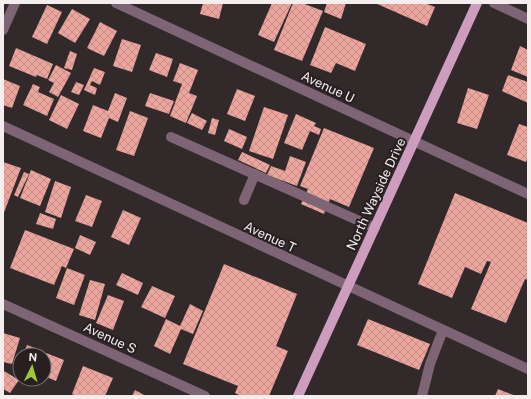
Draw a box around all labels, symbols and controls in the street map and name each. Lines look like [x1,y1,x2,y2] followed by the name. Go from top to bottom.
[299,68,357,106] street label: Avenue U
[343,136,409,252] street label: North Wayside Drive
[242,218,299,256] street label: Avenue T
[81,319,139,357] street label: Avenue S
[12,347,52,387] north arrow
[28,351,38,363] text: N

